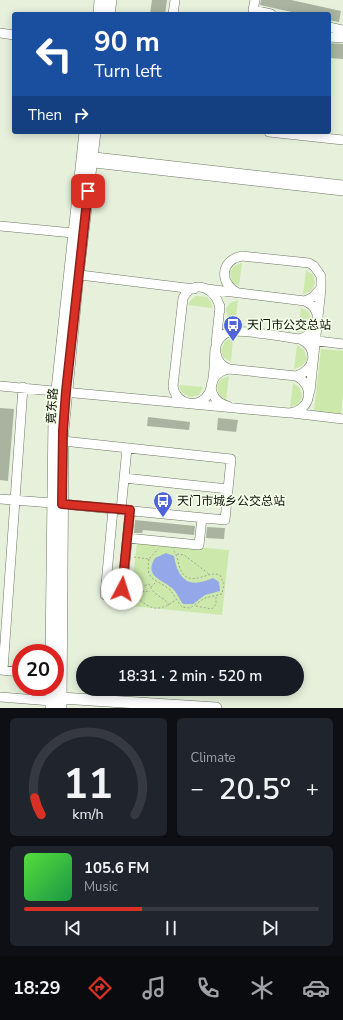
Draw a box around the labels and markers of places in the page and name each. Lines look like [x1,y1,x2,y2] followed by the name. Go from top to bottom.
[71,174,105,208] pin
[222,314,244,342] bus stop icon: 天门市公交总站
[247,317,331,333] place label: 天门市公交总站
[152,490,174,518] bus stop icon: 天门市城乡公交总站
[177,493,285,509] place label: 天门市城乡公交总站

